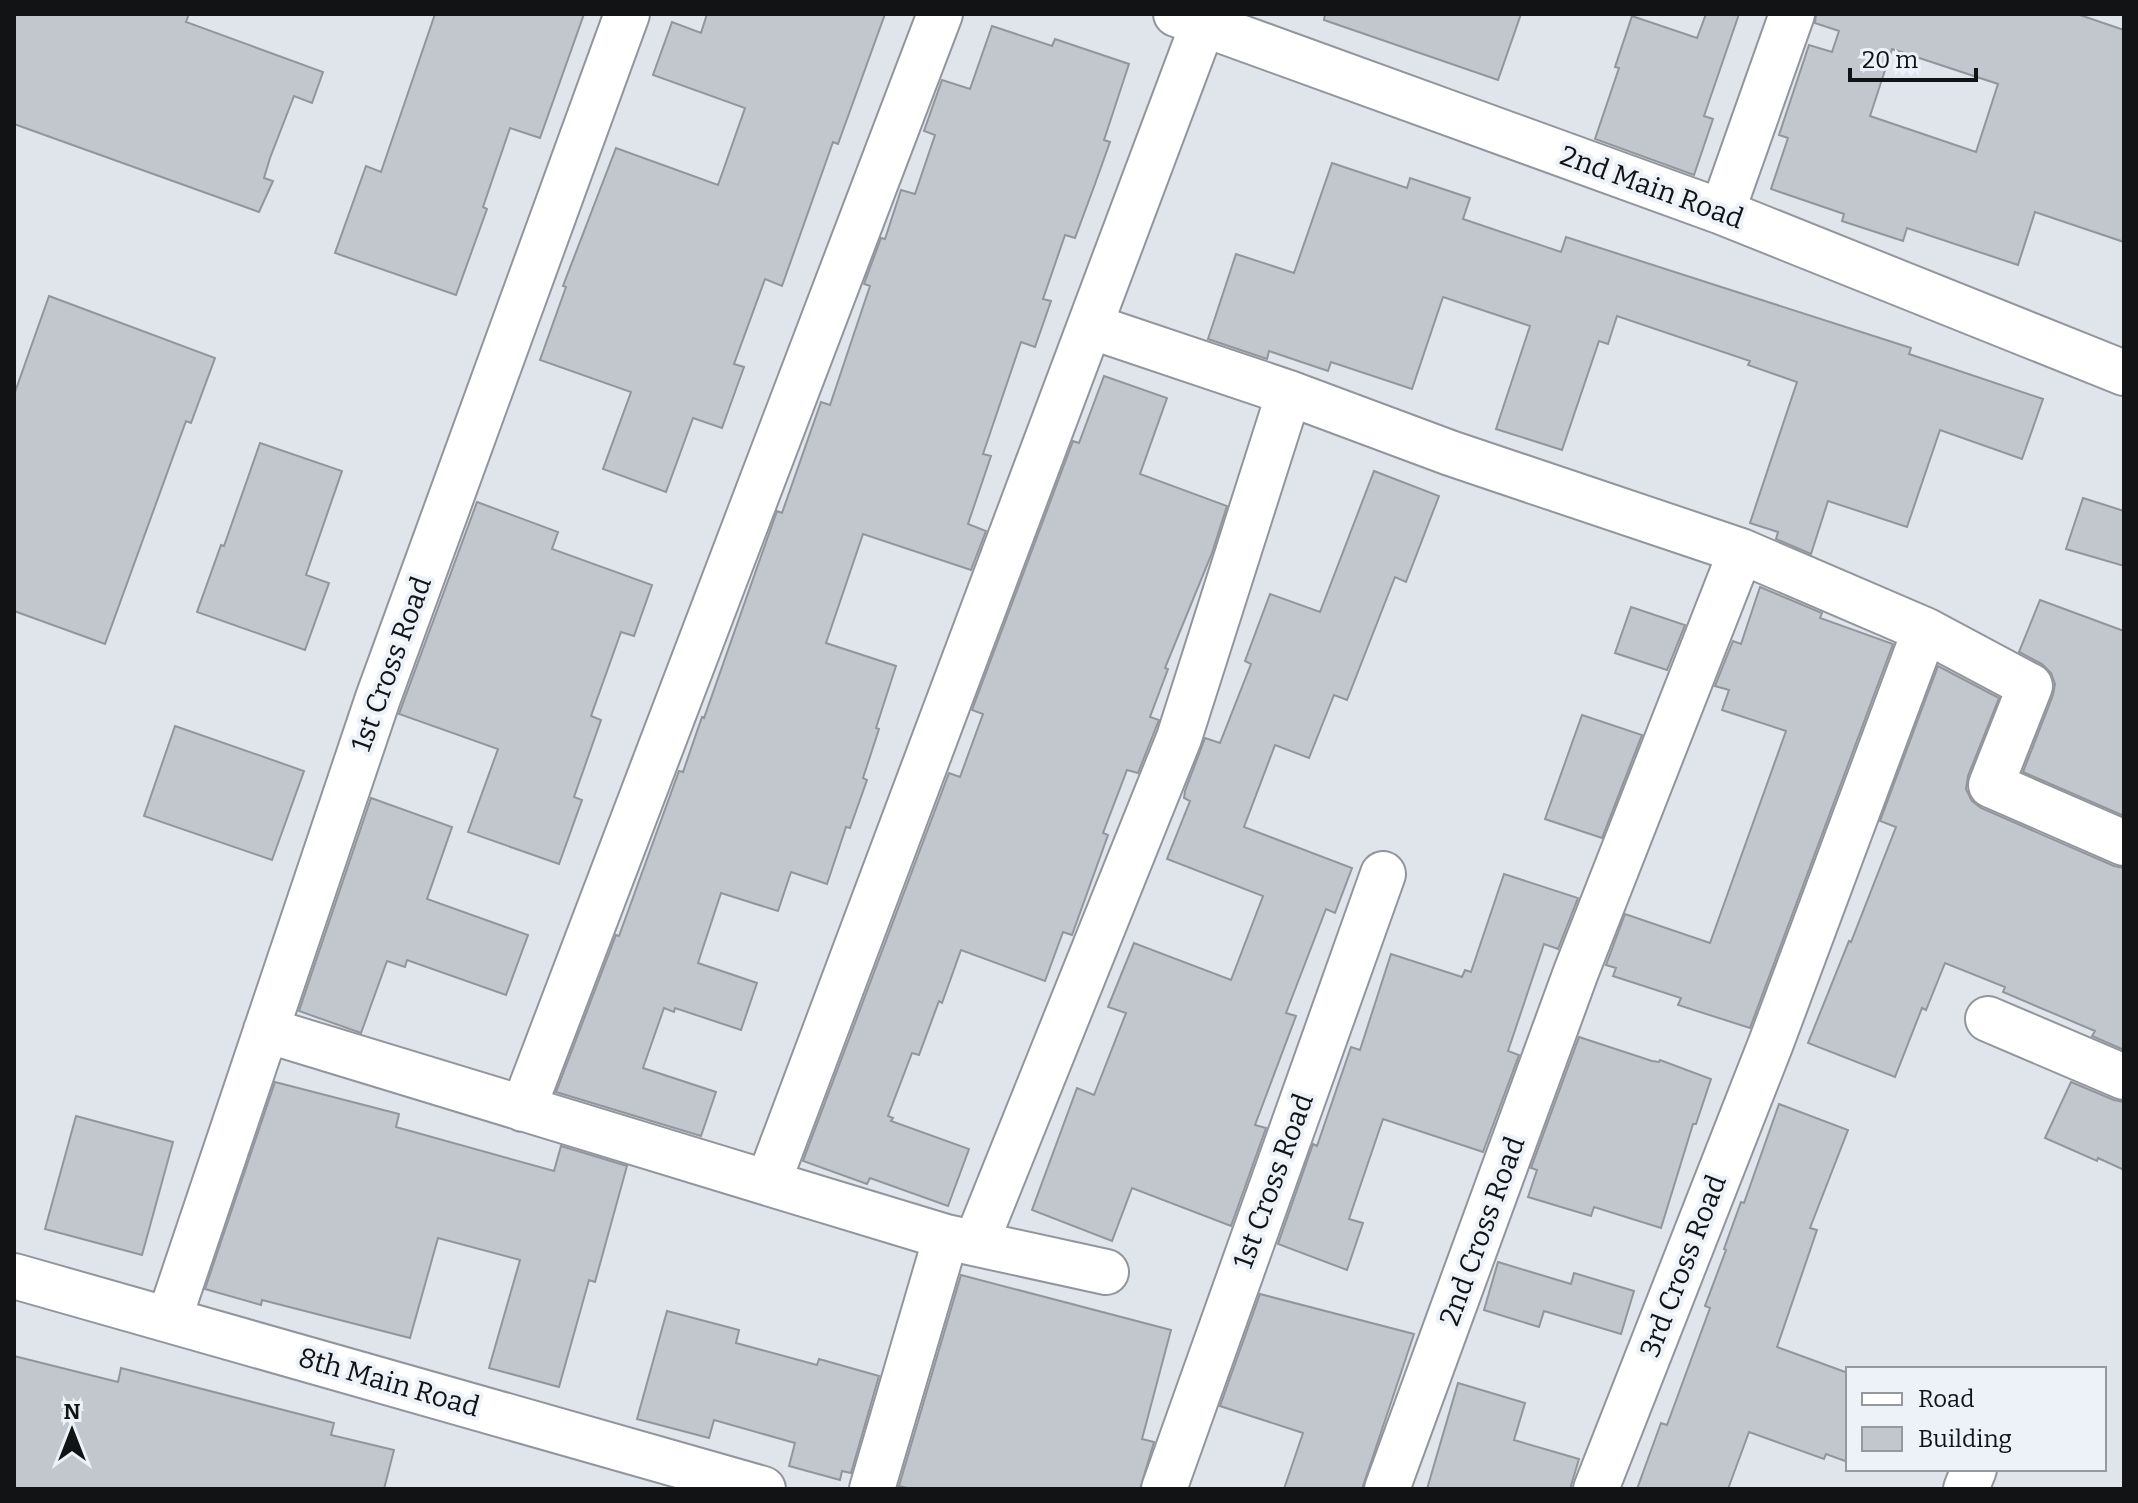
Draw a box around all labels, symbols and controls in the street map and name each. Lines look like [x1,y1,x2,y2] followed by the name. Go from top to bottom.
[1850,32,1976,82] scale bar
[1862,46,1918,74] text: 20 m
[1556,139,1748,235] street label: 2nd Main Road
[344,572,438,756] street label: 1st Cross Road
[1226,1089,1320,1273] street label: 1st Cross Road
[1433,1132,1531,1330] street label: 2nd Cross Road
[1633,1170,1733,1362] street label: 3rd Cross Road
[295,1340,483,1424] street label: 8th Main Road
[1846,1367,2106,1471] legend
[1918,1385,1974,1413] text: Road
[32,1391,112,1471] north arrow
[64,1398,81,1425] text: N
[1918,1425,2012,1453] text: Building

